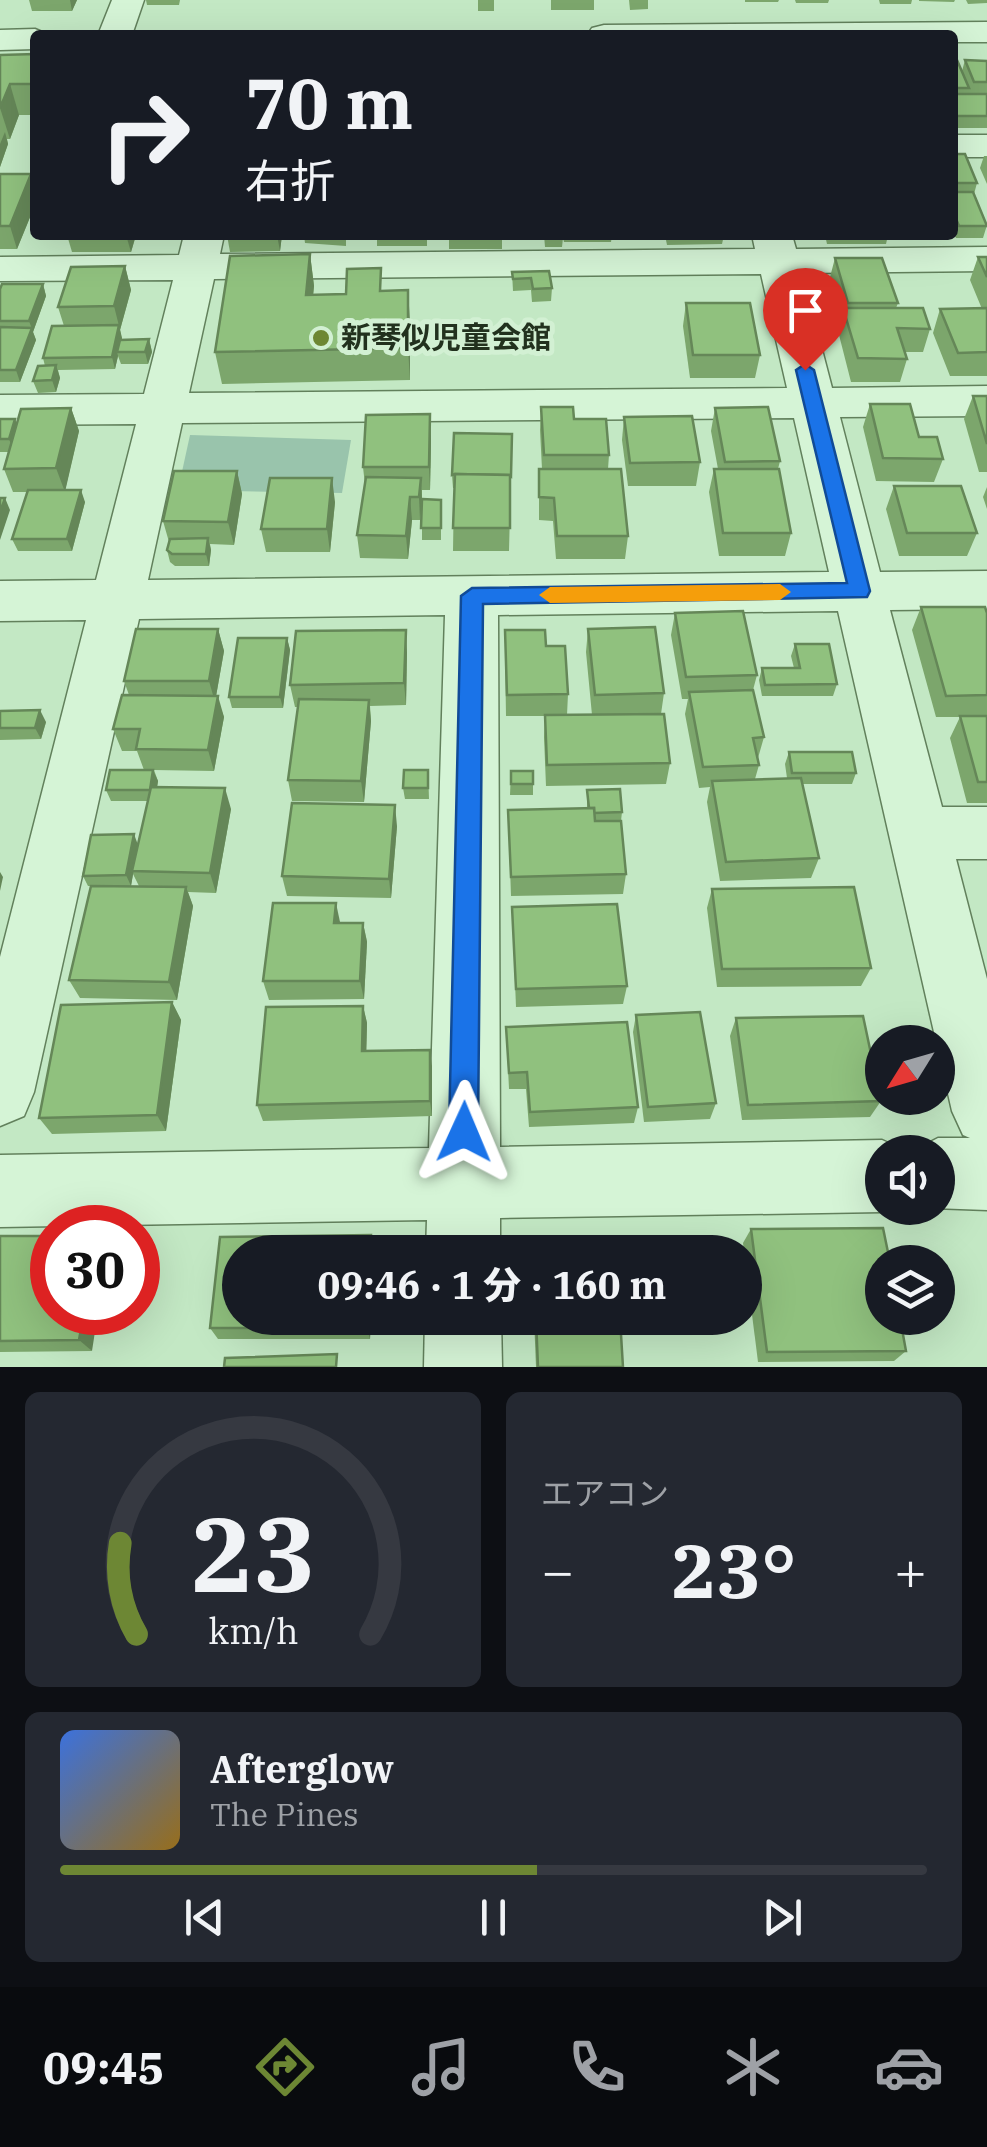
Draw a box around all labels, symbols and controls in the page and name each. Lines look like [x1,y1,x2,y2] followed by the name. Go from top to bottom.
[245,57,413,148] text: 70 m
[80,70,210,200] icon: right
[245,151,335,209] text: 右折
[763,268,848,371] pin
[778,283,833,338] icon: arrive
[341,317,551,356] place label: 新琴似児童会館
[310,327,332,349] marker: 新琴似児童会館
[865,1025,955,1115] north arrow
[865,1025,955,1335] map controls
[412,1080,516,1184] position arrow
[865,1135,955,1225] button: sound
[30,1205,160,1335] speed limit sign: 30
[865,1245,955,1335] button: layers
[318,1260,666,1309] text: 09:46 · 1 分 · 160 m
[541,1472,669,1514] text: エアコン
[191,1485,315,1621] text: 23
[671,1521,797,1619] text: 23°
[541,1535,574,1606] text: −
[894,1535,927,1606] text: +
[208,1607,298,1654] text: km/h
[210,1744,394,1793] text: Afterglow
[210,1793,359,1835] text: The Pines
[177,1890,232,1945] icon: previous
[466,1890,521,1945] icon: pause
[755,1890,810,1945] icon: next
[250,2032,320,2102] icon: directions
[406,2032,476,2102] icon: music
[562,2032,632,2102] icon: phone
[718,2032,788,2102] icon: climate
[874,2032,944,2102] icon: car
[43,2038,165,2096] text: 09:45

